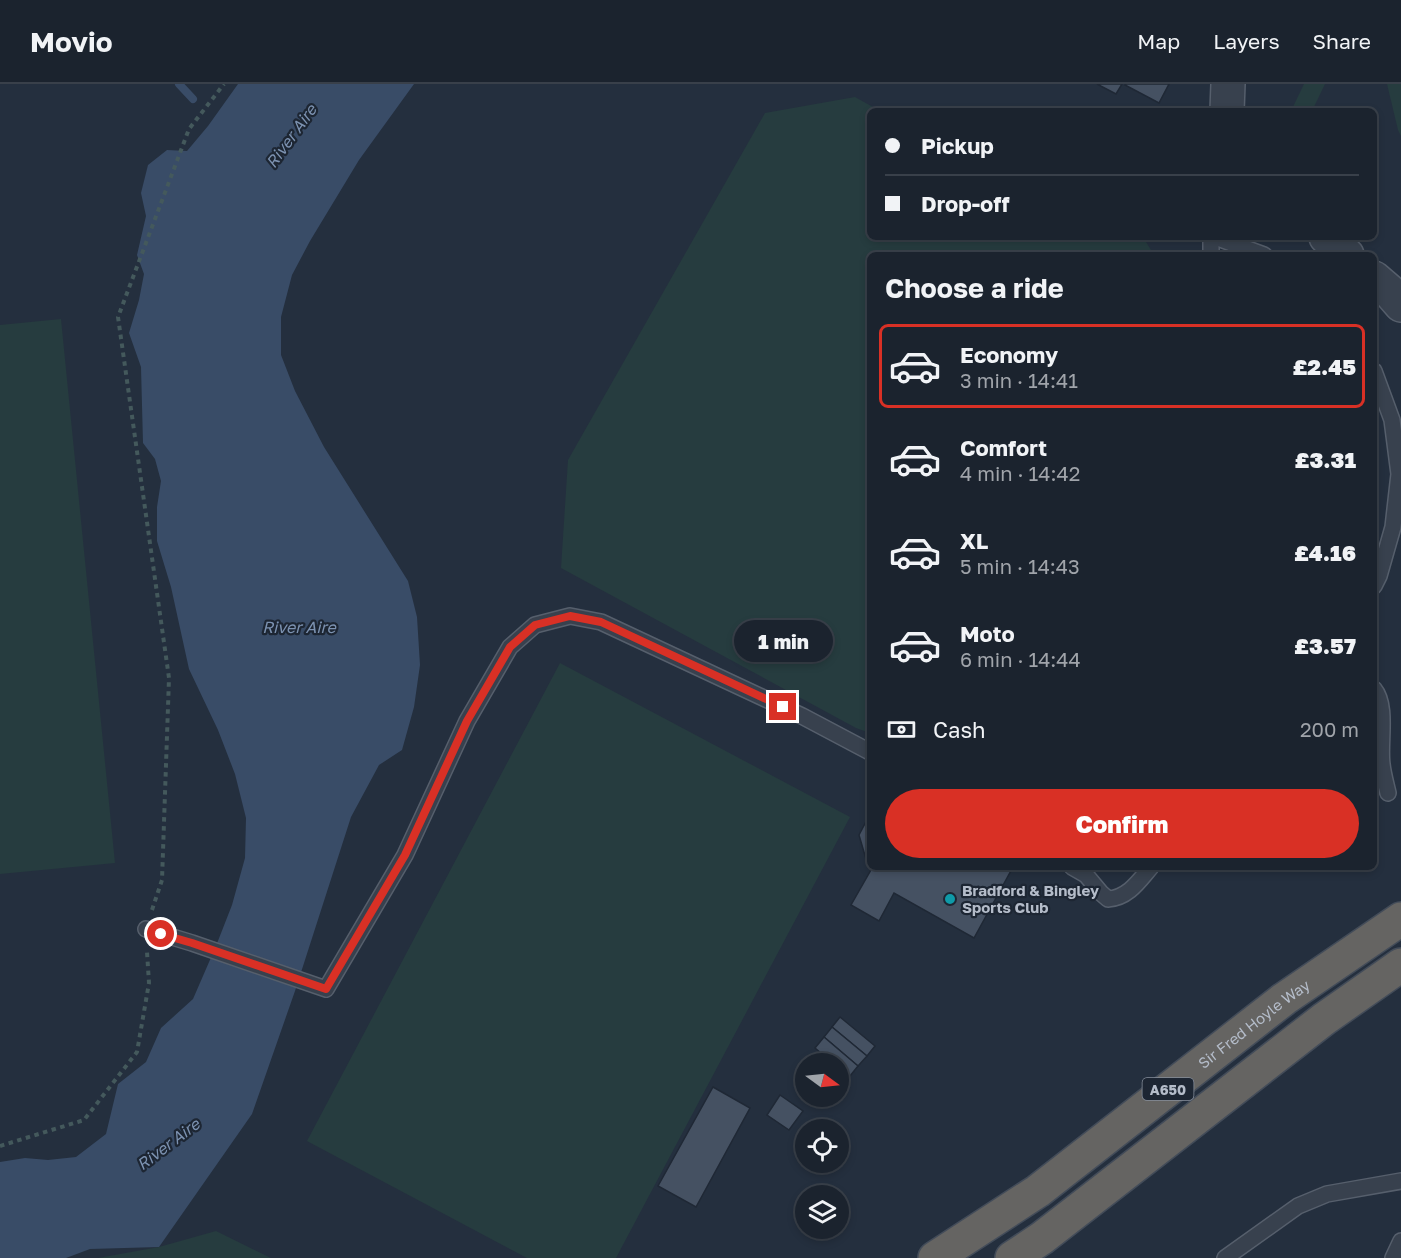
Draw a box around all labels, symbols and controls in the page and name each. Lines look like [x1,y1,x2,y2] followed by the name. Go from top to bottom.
[30,25,112,58] text: Movio
[1137,28,1180,54] text: Map
[1213,28,1280,54] text: Layers
[1313,28,1371,54] text: Share
[261,99,322,172] water label: River Aire
[921,132,994,159] text: Pickup
[921,190,1010,217] text: Drop-off
[885,272,1064,304] text: Choose a ride
[888,339,942,393] icon: car
[960,341,1058,368] text: Economy
[1293,353,1356,380] text: £2.45
[960,368,1078,392] text: 3 min · 14:41
[888,432,942,486] icon: car
[960,434,1047,461] text: Comfort
[1295,446,1356,473] text: £3.31
[960,461,1080,485] text: 4 min · 14:42
[888,525,942,579] icon: car
[960,527,988,554] text: XL
[1294,539,1356,566] text: £4.16
[960,554,1080,578] text: 5 min · 14:43
[262,617,338,637] water label: River Aire
[888,618,942,672] icon: car
[734,620,832,662] callout: 1 min
[960,620,1015,647] text: Moto
[758,629,809,653] text: 1 min
[1294,632,1356,659] text: £3.57
[960,647,1081,671] text: 6 min · 14:44
[769,693,796,720] route end
[885,713,918,746] icon: cash
[933,716,986,743] text: Cash
[1300,717,1359,741] text: 200 m
[885,789,1359,858] button: Confirm
[962,881,1099,916] place label: Bradford & Bingley Sports Club
[943,892,957,906] marker: Bradford & Bingley Sports Club
[147,920,174,947] route start
[1194,975,1313,1072] street label: Sir Fred Hoyle Way
[795,1053,849,1107] north arrow
[795,1053,849,1239] map controls
[1142,1078,1194,1100] road number: A650
[133,1113,205,1174] water label: River Aire
[795,1119,849,1173] button: locate
[795,1185,849,1239] button: layers

